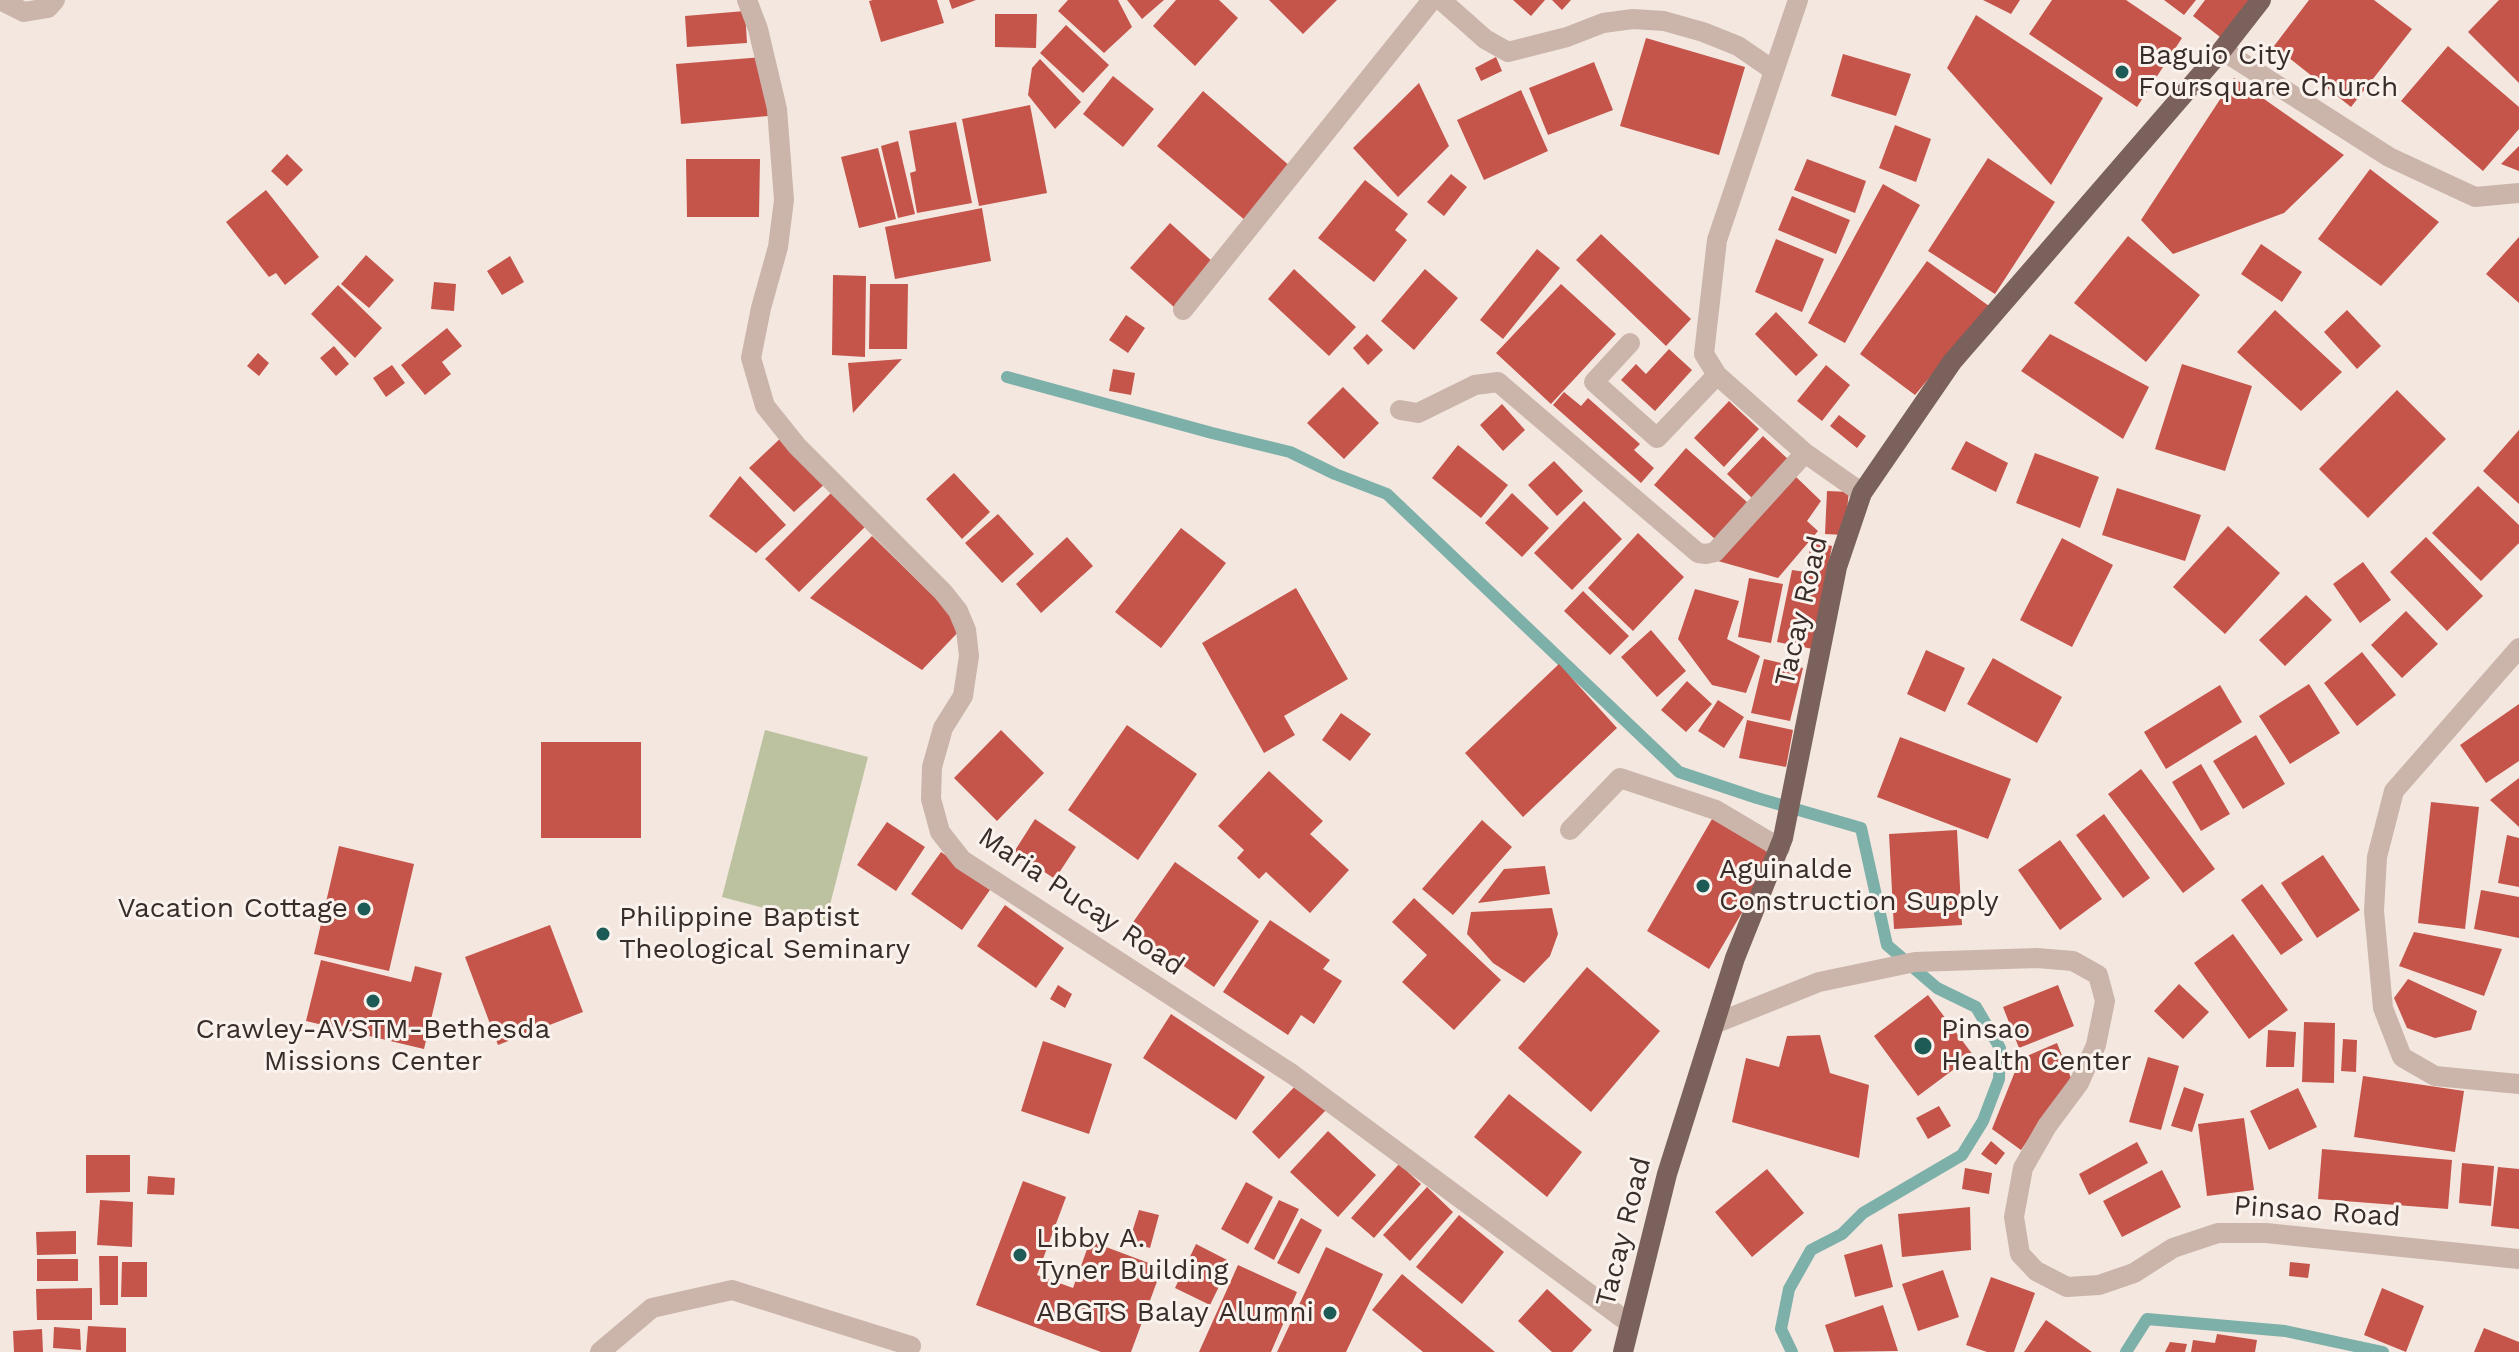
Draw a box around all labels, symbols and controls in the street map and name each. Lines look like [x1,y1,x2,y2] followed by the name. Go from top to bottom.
[2138,39,2398,105] place label: Baguio City Foursquare Church
[2113,63,2131,81] marker: Baguio City Foursquare Church
[1768,533,1836,689] street label: Tacay Road
[972,821,1190,983] street label: Maria Pucay Road
[1719,853,1999,919] place label: Aguinalde Construction Supply
[1694,877,1712,895] marker: Aguinalde Construction Supply
[118,892,348,926] place label: Vacation Cottage
[355,900,373,918] marker: Vacation Cottage
[619,901,910,967] place label: Philippine Baptist Theological Seminary
[594,925,612,943] marker: Philippine Baptist Theological Seminary
[364,992,382,1010] marker: Crawley-AVSTM-Bethesda Missions Center
[196,1013,550,1079] place label: Crawley-AVSTM-Bethesda Missions Center
[1941,1013,2132,1079] place label: Pinsao Health Center
[1912,1035,1934,1057] marker: Pinsao Health Center
[1589,1154,1659,1310] street label: Tacay Road
[2232,1189,2402,1235] street label: Pinsao Road
[1036,1222,1228,1288] place label: Libby A. Tyner Building
[1011,1246,1029,1264] marker: Libby A. Tyner Building
[1036,1296,1314,1330] place label: ABGTS Balay Alumni
[1321,1304,1339,1322] marker: ABGTS Balay Alumni

